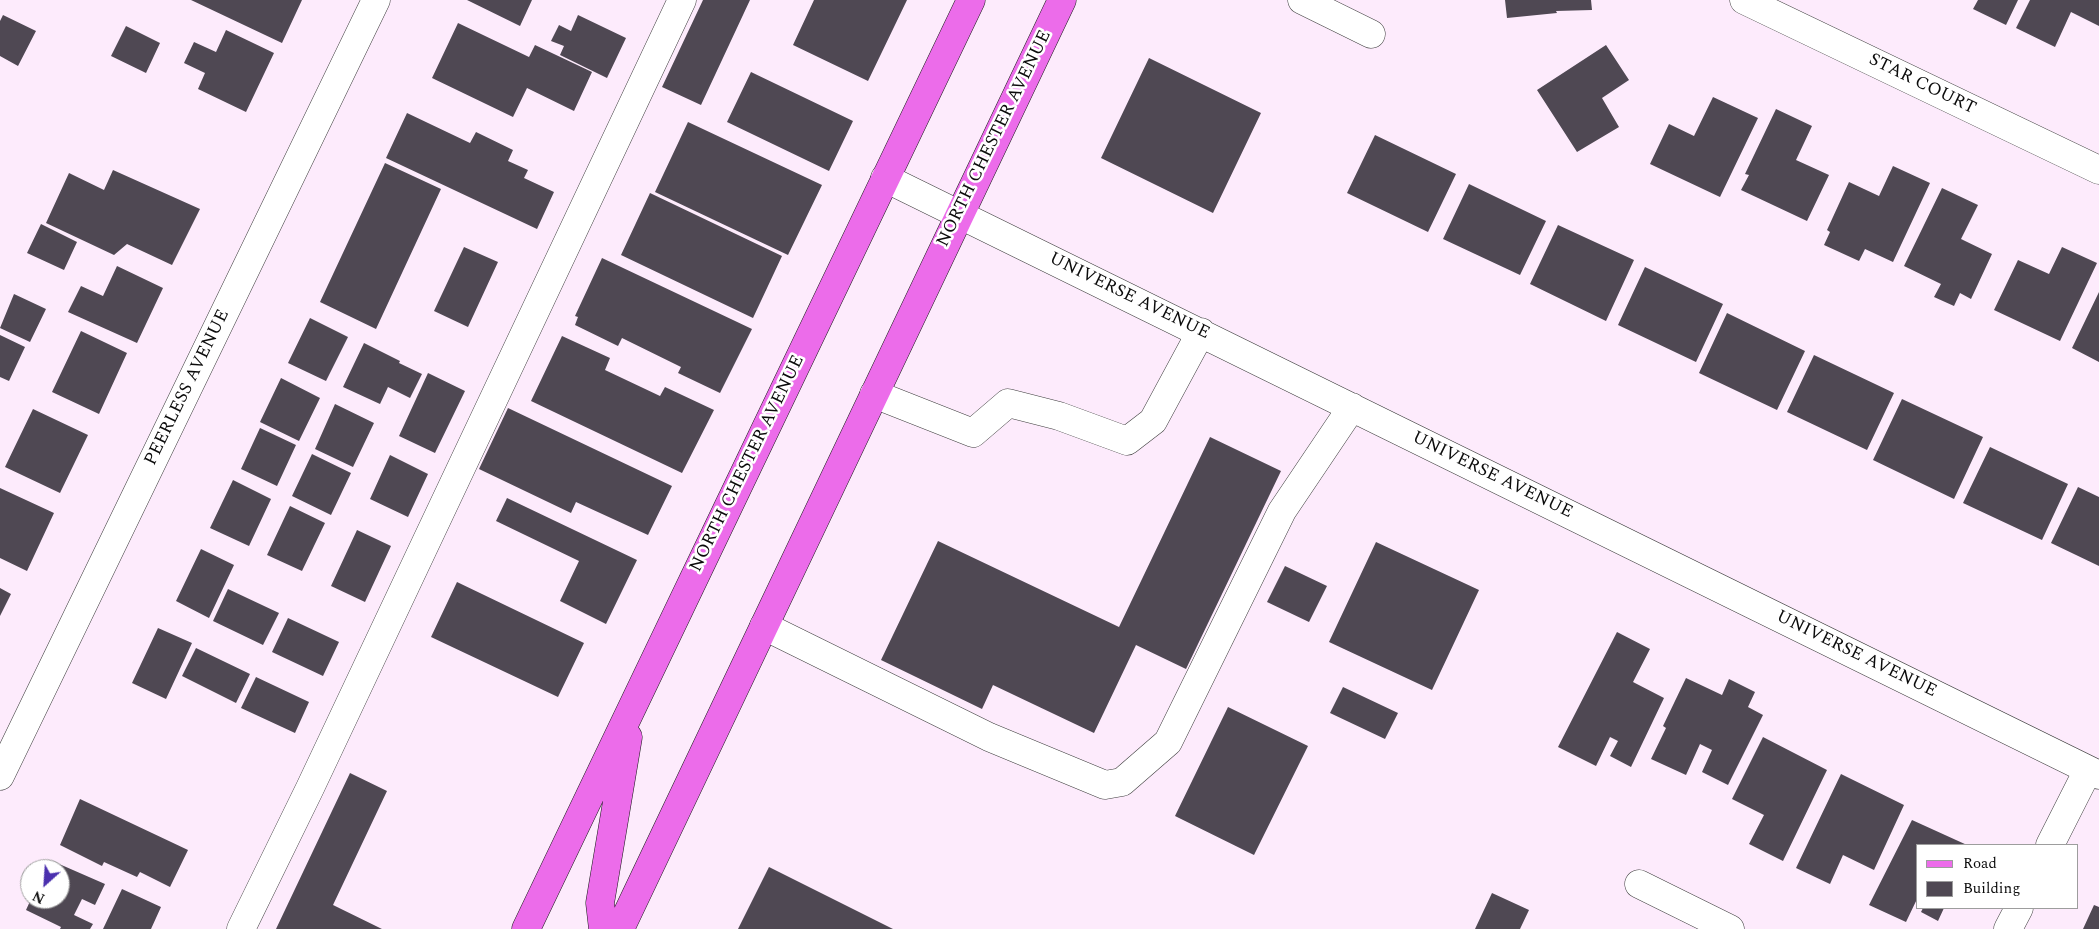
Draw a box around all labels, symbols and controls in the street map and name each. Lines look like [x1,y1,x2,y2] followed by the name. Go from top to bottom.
[933,27,1057,251] street label: NORTH CHESTER AVENUE
[1865,50,1979,120] street label: STAR COURT
[1045,249,1213,345] street label: UNIVERSE AVENUE
[141,306,235,470] street label: PEERLESS AVENUE
[686,352,810,576] street label: NORTH CHESTER AVENUE
[1408,428,1576,524] street label: UNIVERSE AVENUE
[1772,607,1940,703] street label: UNIVERSE AVENUE
[1916,844,2079,909] legend
[1963,852,1997,875] text: Road
[20,859,70,909] north arrow
[1963,877,2020,900] text: Building
[29,885,48,909] text: N

